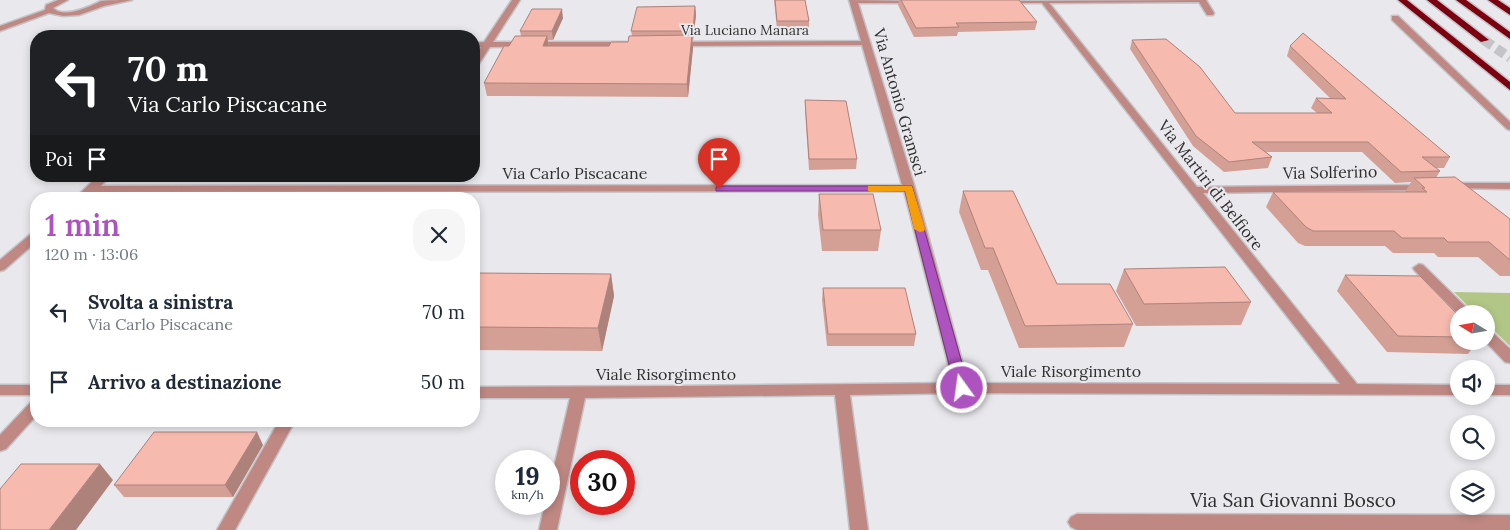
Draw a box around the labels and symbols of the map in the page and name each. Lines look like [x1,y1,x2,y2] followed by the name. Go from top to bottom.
[680,21,809,39] street label: Via Luciano Manara
[869,25,931,178] street label: Via Antonio Gramsci
[1153,115,1268,254] street label: Via Martiri di Belfiore
[698,138,740,189] pin
[1282,161,1377,183] street label: Via Solferino
[502,163,648,183] street label: Via Carlo Piscacane
[1450,305,1495,350] north arrow
[935,361,987,413] position arrow
[1000,361,1141,381] street label: Viale Risorgimento
[595,364,736,384] street label: Viale Risorgimento
[570,450,635,515] speed limit sign: 30
[1189,488,1396,512] street label: Via San Giovanni Bosco

